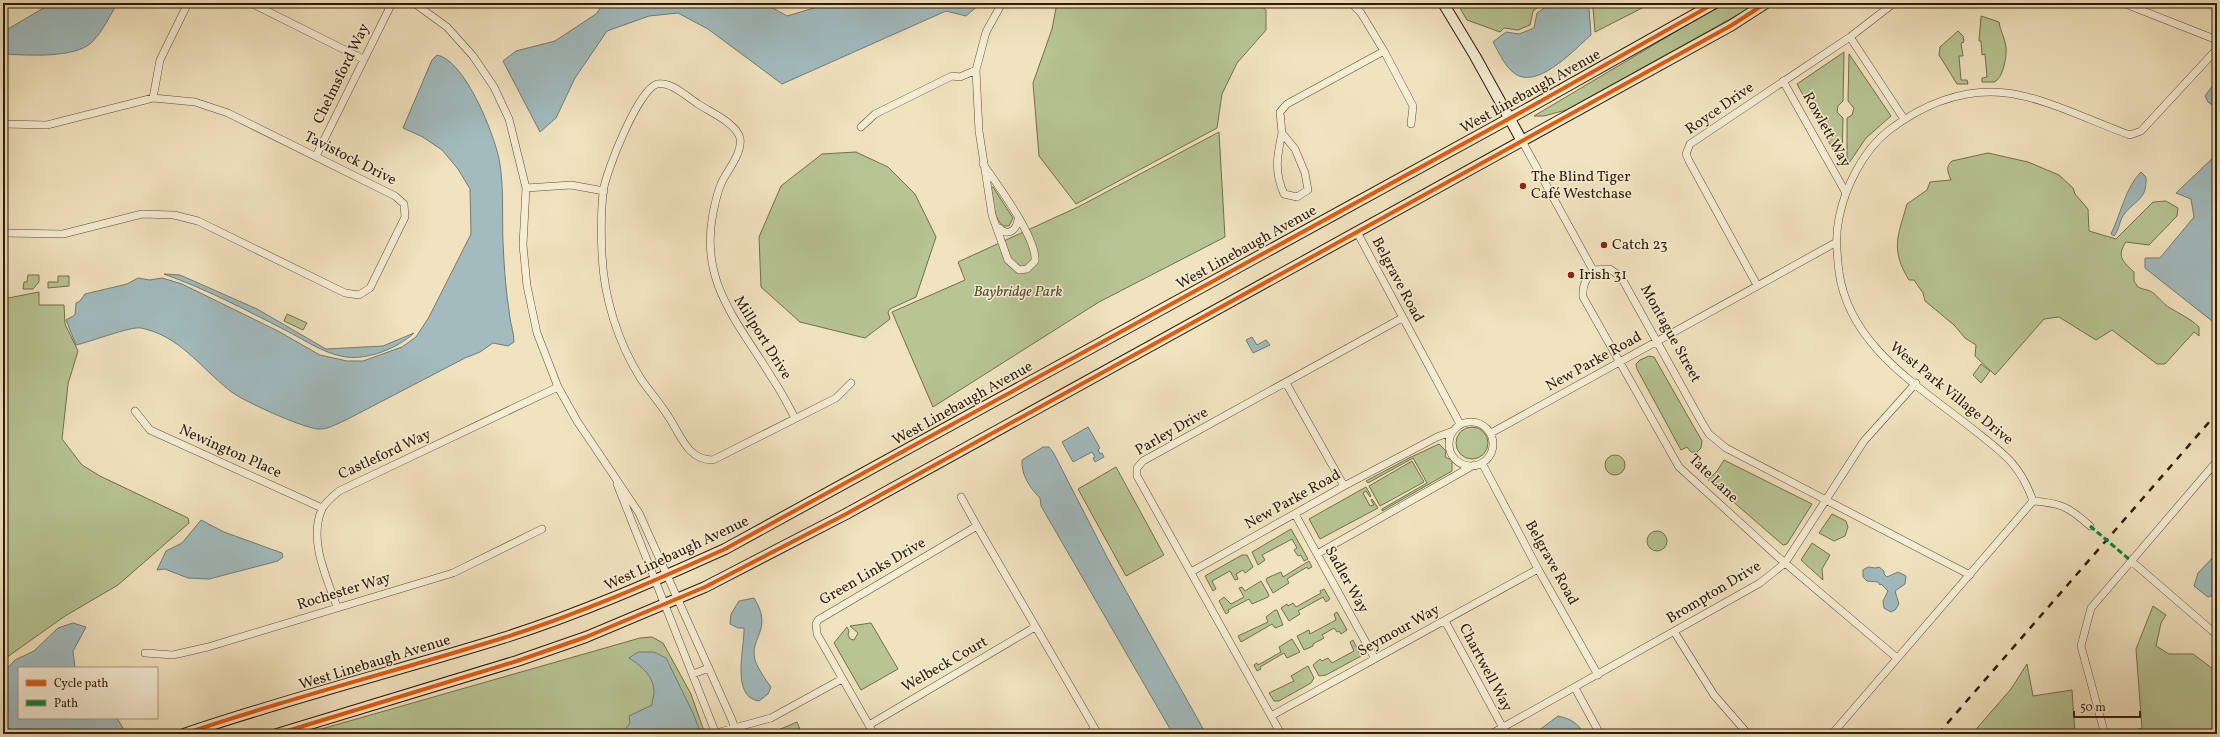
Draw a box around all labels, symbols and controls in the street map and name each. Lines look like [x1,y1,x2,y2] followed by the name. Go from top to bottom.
[309,20,375,128] street label: Chelmsford Way
[1457,45,1605,139] street label: West Linebaugh Avenue
[1682,78,1758,140] street label: Royce Drive
[1797,89,1855,171] street label: Rowlett Way
[300,127,400,191] street label: Tavistock Drive
[1531,167,1632,205] place label: The Blind Tiger Café Westchase
[1518,181,1528,191] marker: The Blind Tiger Café Westchase
[1173,201,1321,295] street label: West Linebaugh Avenue
[1366,234,1428,326] street label: Belgrave Road
[1612,235,1668,256] place label: Catch 23
[1599,240,1609,250] marker: Catch 23
[1579,265,1627,286] place label: Irish 31
[1566,270,1576,280] marker: Irish 31
[1634,281,1706,387] street label: Montague Street
[973,282,1063,303] park label: Baybridge Park
[728,292,796,384] street label: Millport Drive
[1542,327,1646,397] street label: New Parke Road
[1885,337,2017,451] street label: West Park Village Drive
[889,357,1037,451] street label: West Linebaugh Avenue
[1132,403,1212,461] street label: Parley Drive
[175,420,285,484] street label: Newington Place
[335,424,435,486] street label: Castleford Way
[1683,450,1743,508] street label: Tate Lane
[1241,465,1345,535] street label: New Parke Road
[601,511,753,597] street label: West Linebaugh Avenue
[1519,517,1583,609] street label: Belgrave Road
[816,533,930,611] street label: Green Links Drive
[1319,543,1373,617] street label: Sadler Way
[1663,556,1765,630] street label: Brompton Drive
[295,568,393,616] street label: Rochester Way
[1354,600,1444,662] street label: Seymour Way
[1453,620,1517,716] street label: Chartwell Way
[297,630,453,696] street label: West Linebaugh Avenue
[898,632,992,698] street label: Welbeck Court
[18,667,158,719] legend
[54,676,109,692] text: Cycle path
[2074,693,2140,719] scale bar
[54,696,78,712] text: Path
[2080,700,2106,716] text: 50 m

